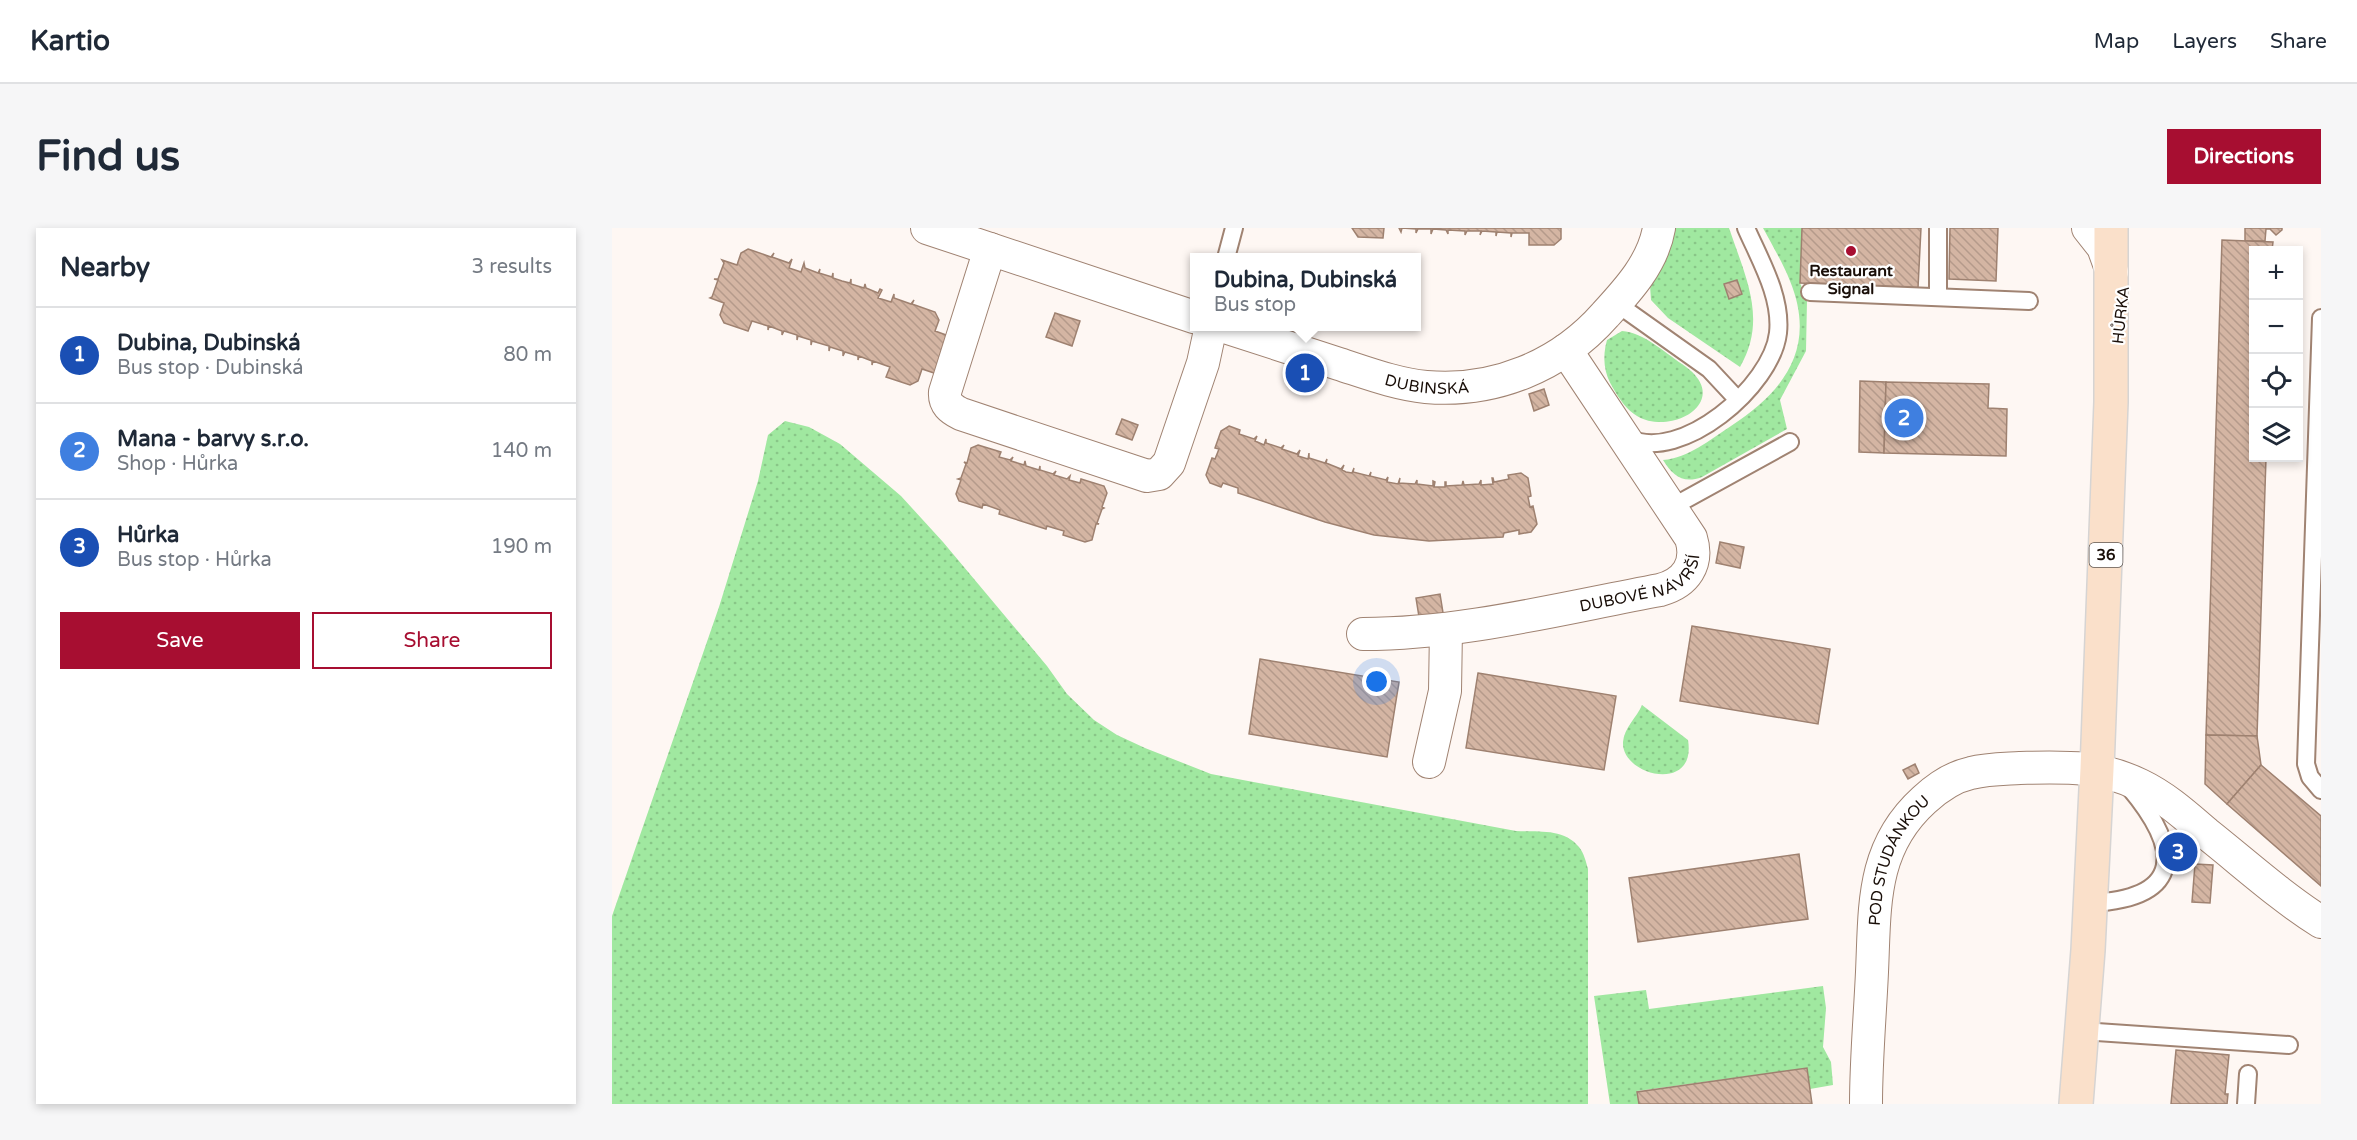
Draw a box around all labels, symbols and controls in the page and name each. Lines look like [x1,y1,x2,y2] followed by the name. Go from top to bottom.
[30,24,110,58] text: Kartio
[2094,29,2139,54] text: Map
[2172,29,2237,54] text: Layers
[2270,29,2327,54] text: Share
[2167,129,2321,184] button: Directions
[36,131,180,182] text: Find us
[1844,244,1858,258] marker: Restaurant Signal
[2249,246,2303,462] map controls
[2249,246,2303,300] button: +
[60,252,150,283] text: Nearby
[1190,253,1421,331] popup
[472,255,552,279] text: 3 results
[1809,261,1894,299] place label: Restaurant Signal
[1214,267,1397,293] text: Dubina, Dubinská
[2108,285,2134,345] street label: HŮRKA
[1214,293,1296,317] text: Bus stop
[2249,300,2303,354] button: −
[117,330,301,356] text: Dubina, Dubinská
[73,343,86,367] text: 1
[503,343,552,367] text: 80 m
[1286,350,1324,396] pin: 1
[2249,354,2303,408] button: locate
[117,356,303,380] text: Bus stop · Dubinská
[1382,370,1470,399] street label: DUBINSKÁ
[1884,396,1924,441] pin: 2
[2249,408,2303,462] button: layers
[117,426,309,452] text: Mana - barvy s.r.o.
[73,439,86,463] text: 2
[491,439,552,463] text: 140 m
[117,452,238,476] text: Shop · Hůrka
[117,522,179,548] text: Hůrka
[73,535,86,559] text: 3
[491,535,552,559] text: 190 m
[2090,543,2122,567] road number: 36
[117,548,272,572] text: Bus stop · Hůrka
[1578,553,1704,617] street label: DUBOVÉ NÁVRŠÍ
[60,612,300,669] button: Save
[312,612,552,669] button: Share
[1362,667,1391,696] your location
[1865,791,1934,926] street label: POD STUDÁNKOU
[2158,830,2198,874] pin: 3

